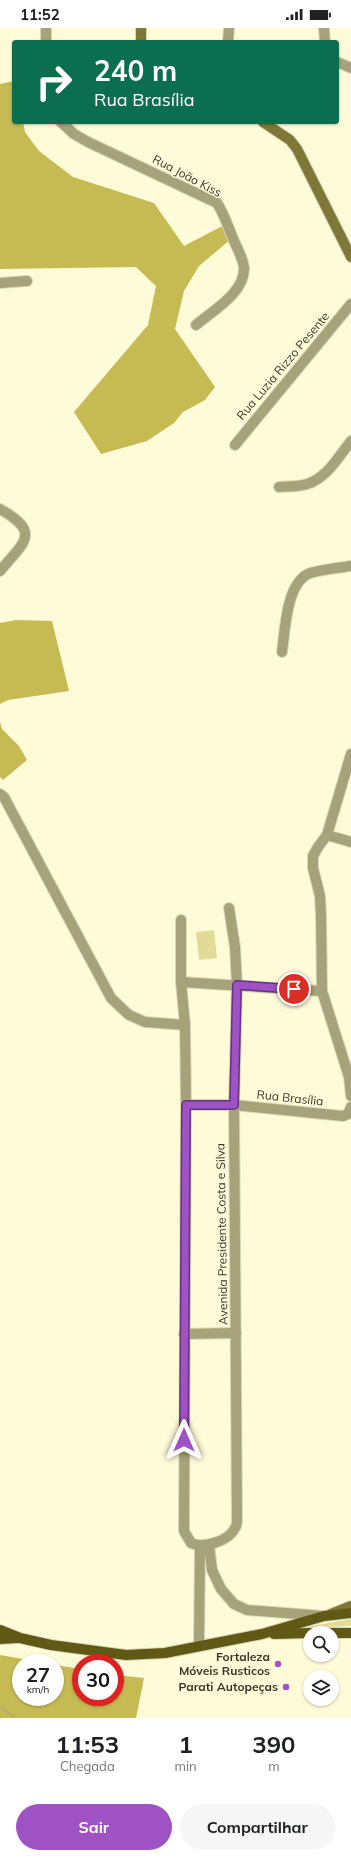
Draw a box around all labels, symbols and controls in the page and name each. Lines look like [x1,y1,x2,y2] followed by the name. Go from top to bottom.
[20,5,60,24] text: 11:52
[94,53,177,88] text: 240 m
[28,56,80,108] icon: right
[94,88,195,111] text: Rua Brasília
[150,151,224,200] street label: Rua João Kiss
[233,309,332,423] street label: Rua Luzia Rizzo Pesente
[277,972,311,1006] pin
[283,978,305,1000] icon: arrive
[256,1087,324,1108] street label: Rua Brasília
[212,1143,231,1325] street label: Avenida Presidente Costa e Silva
[163,1419,205,1461] position arrow
[303,1626,339,1706] map controls
[303,1626,339,1662] button: search
[179,1649,270,1678] place label: Fortaleza Móveis Rusticos
[72,1654,124,1706] speed limit sign: 30
[273,1659,283,1669] marker: Fortaleza Móveis Rusticos
[26,1662,50,1687] text: 27
[303,1670,339,1706] button: layers
[179,1679,278,1694] place label: Parati Autopeças
[281,1682,291,1692] marker: Parati Autopeças
[27,1683,49,1696] text: km/h
[56,1729,119,1759] text: 11:53
[178,1729,193,1759] text: 1
[252,1729,295,1759] text: 390
[60,1758,115,1774] text: Chegada
[175,1758,197,1774] text: min
[268,1758,280,1774] text: m
[16,1804,172,1850] button: Sair
[180,1804,335,1850] button: Compartilhar

